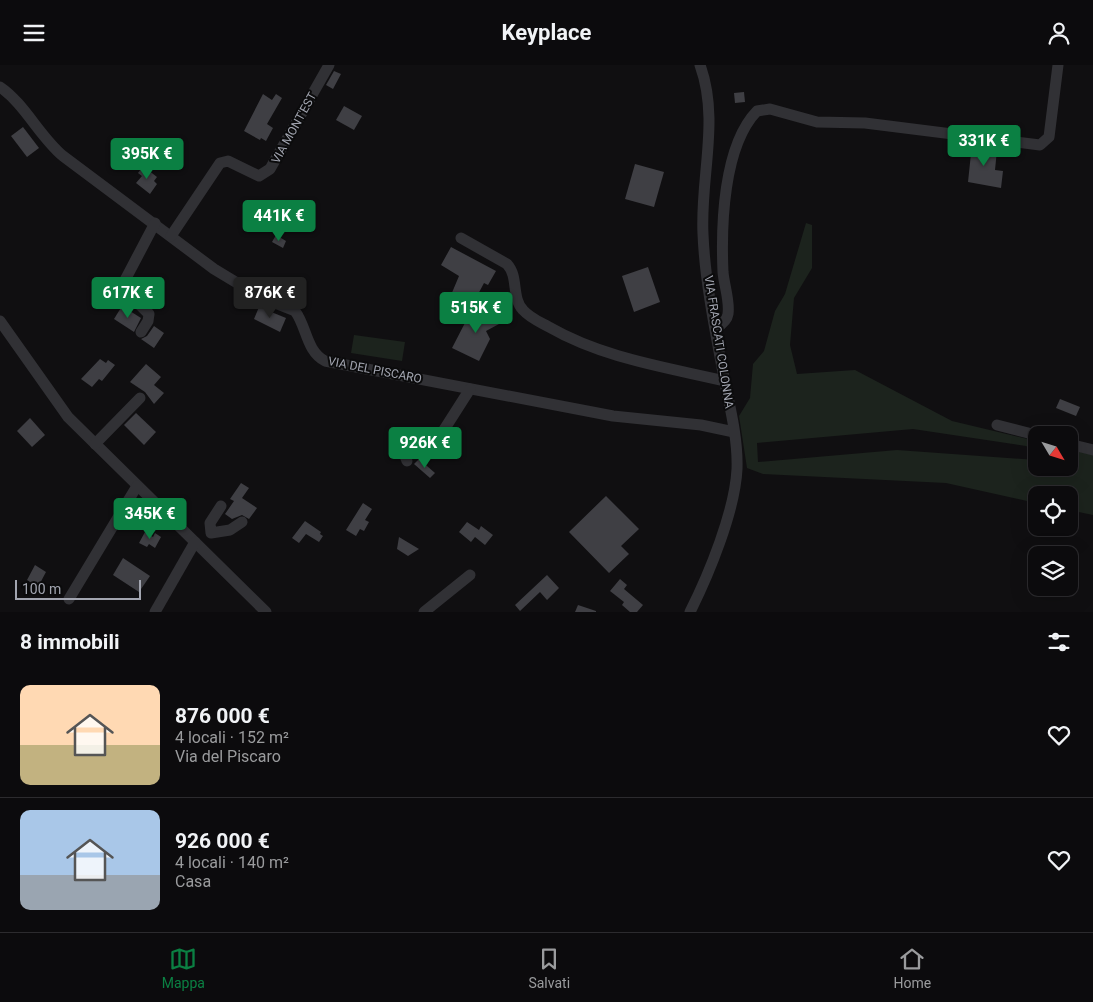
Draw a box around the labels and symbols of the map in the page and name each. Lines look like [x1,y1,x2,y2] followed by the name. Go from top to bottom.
[269,90,319,166] street label: VIA MONT'EST
[943,124,1025,167] pin: 331K €
[106,137,188,180] pin: 395K €
[238,199,320,242] pin: 441K €
[702,274,736,410] street label: VIA FRASCATI COLONNA
[87,277,169,319] pin: 617K €
[229,277,311,319] pin: 876K €
[435,291,517,334] pin: 515K €
[327,354,423,386] street label: VIA DEL PISCARO
[1028,426,1078,476] north arrow
[384,427,466,469] pin: 926K €
[109,497,191,540] pin: 345K €
[15,577,141,600] scale bar

